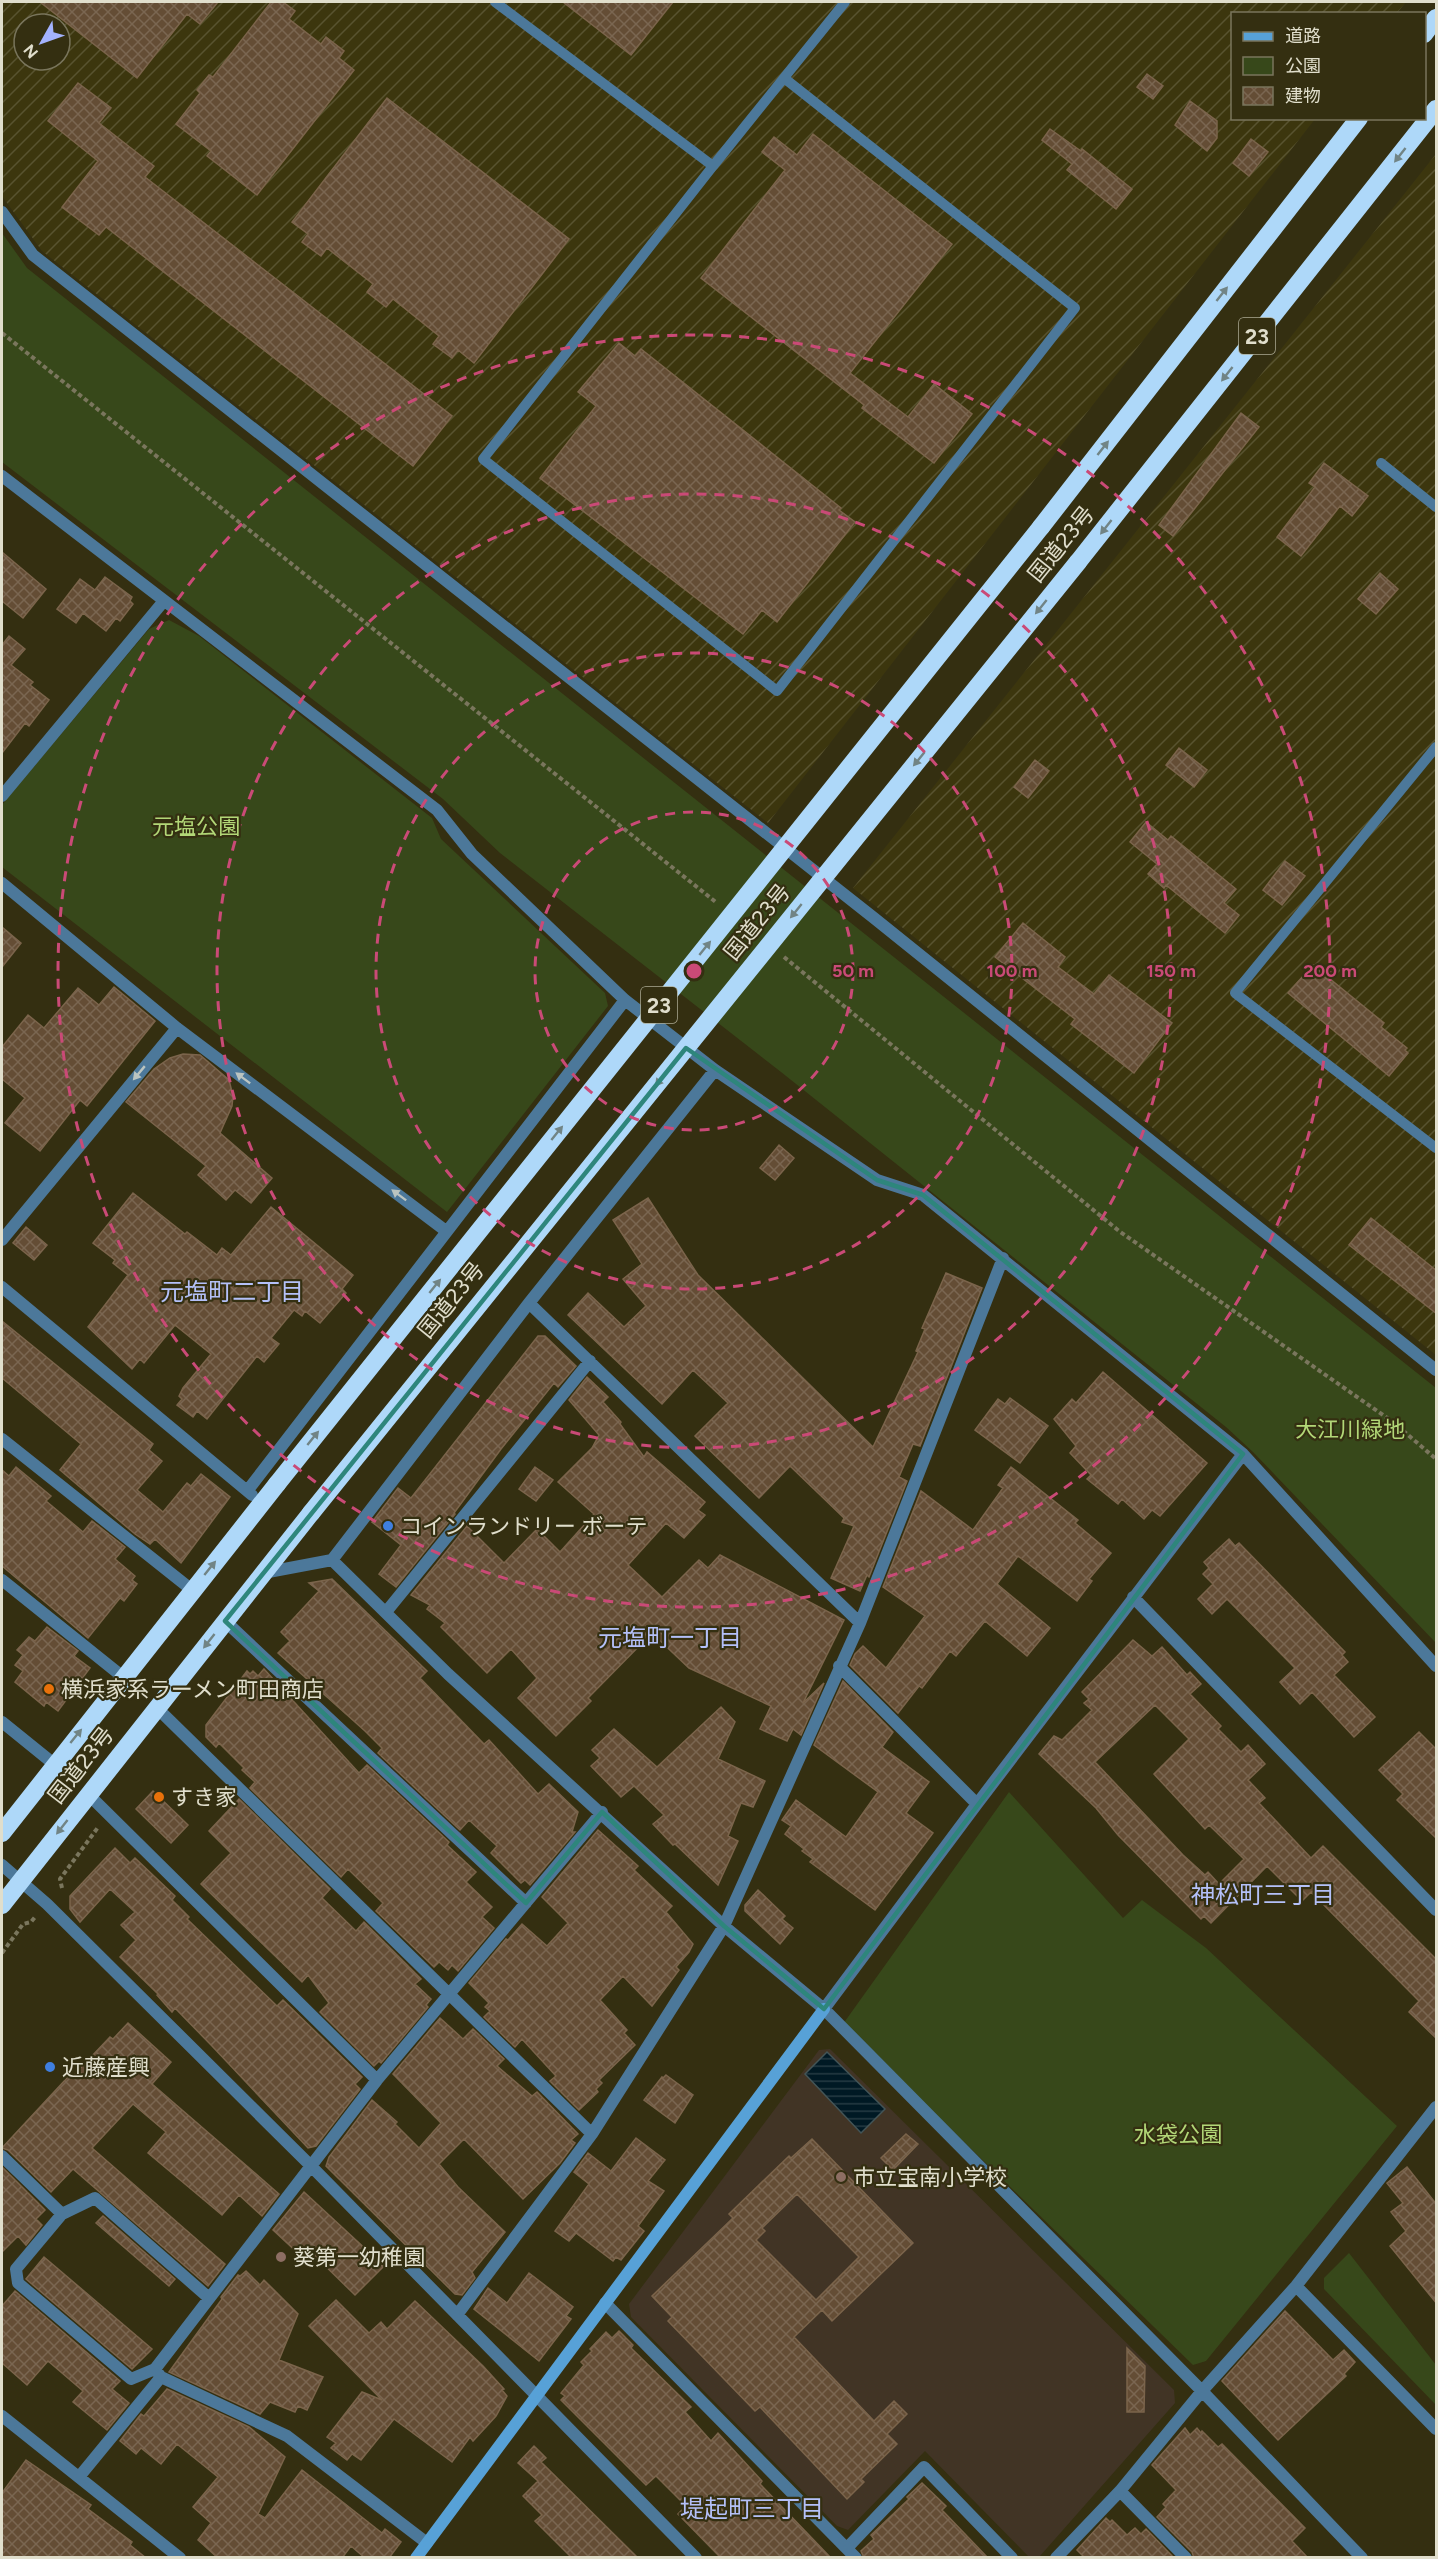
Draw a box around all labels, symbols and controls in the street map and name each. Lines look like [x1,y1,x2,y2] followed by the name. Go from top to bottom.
[12,12,72,72] north arrow
[1231,12,1426,120] legend
[1285,25,1321,47] text: 道路
[20,40,42,62] text: N
[1285,55,1321,77] text: 公園
[1285,85,1321,107] text: 建物
[1394,147,1407,163] one-way arrow
[1216,286,1228,301] one-way arrow
[1239,318,1275,354] road number: 23
[1220,366,1233,382] one-way arrow
[1096,440,1108,455] one-way arrow
[1022,500,1100,588] street label: 国道23号
[1100,519,1112,534] one-way arrow
[1036,600,1048,615] one-way arrow
[912,751,925,767] one-way arrow
[152,813,240,840] park label: 元塩公園
[718,878,796,966] street label: 国道23号
[790,903,803,919] one-way arrow
[698,940,711,956] one-way arrow
[832,960,874,982] text: 50 m
[987,960,1037,982] text: 100 m
[1146,960,1196,982] text: 150 m
[1303,960,1357,982] text: 200 m
[684,961,704,981] centre of rings
[641,987,677,1023] road number: 23
[134,1066,146,1081] one-way arrow
[654,1071,667,1087] one-way arrow
[235,1072,251,1085] one-way arrow
[550,1126,562,1141] one-way arrow
[391,1189,407,1202] one-way arrow
[412,1256,490,1344] street label: 国道23号
[160,1277,304,1306] district label: 元塩町二丁目
[429,1278,442,1294] one-way arrow
[1295,1416,1405,1443] park label: 大江川緑地
[307,1430,320,1446] one-way arrow
[400,1513,647,1540] place label: コインランドリー ボーテ
[381,1519,395,1533] marker: コインランドリー ボーテ
[204,1560,216,1575] one-way arrow
[598,1623,742,1652] district label: 元塩町一丁目
[202,1633,215,1649] one-way arrow
[61,1676,324,1703] place label: 横浜家系ラーメン町田商店
[42,1682,56,1696] marker: 横浜家系ラーメン町田商店
[43,1721,119,1809] street label: 国道23号
[69,1729,81,1744] one-way arrow
[171,1784,237,1811] place label: すき家
[152,1790,166,1804] marker: すき家
[56,1819,69,1835] one-way arrow
[1191,1880,1335,1909] district label: 神松町三丁目
[62,2054,150,2081] place label: 近藤産興
[43,2060,57,2074] marker: 近藤産興
[1134,2121,1222,2148] park label: 水袋公園
[853,2164,1007,2191] place label: 市立宝南小学校
[834,2170,848,2184] marker: 市立宝南小学校
[293,2244,425,2271] place label: 葵第一幼稚園
[274,2250,288,2264] marker: 葵第一幼稚園
[680,2494,824,2523] district label: 堤起町三丁目

